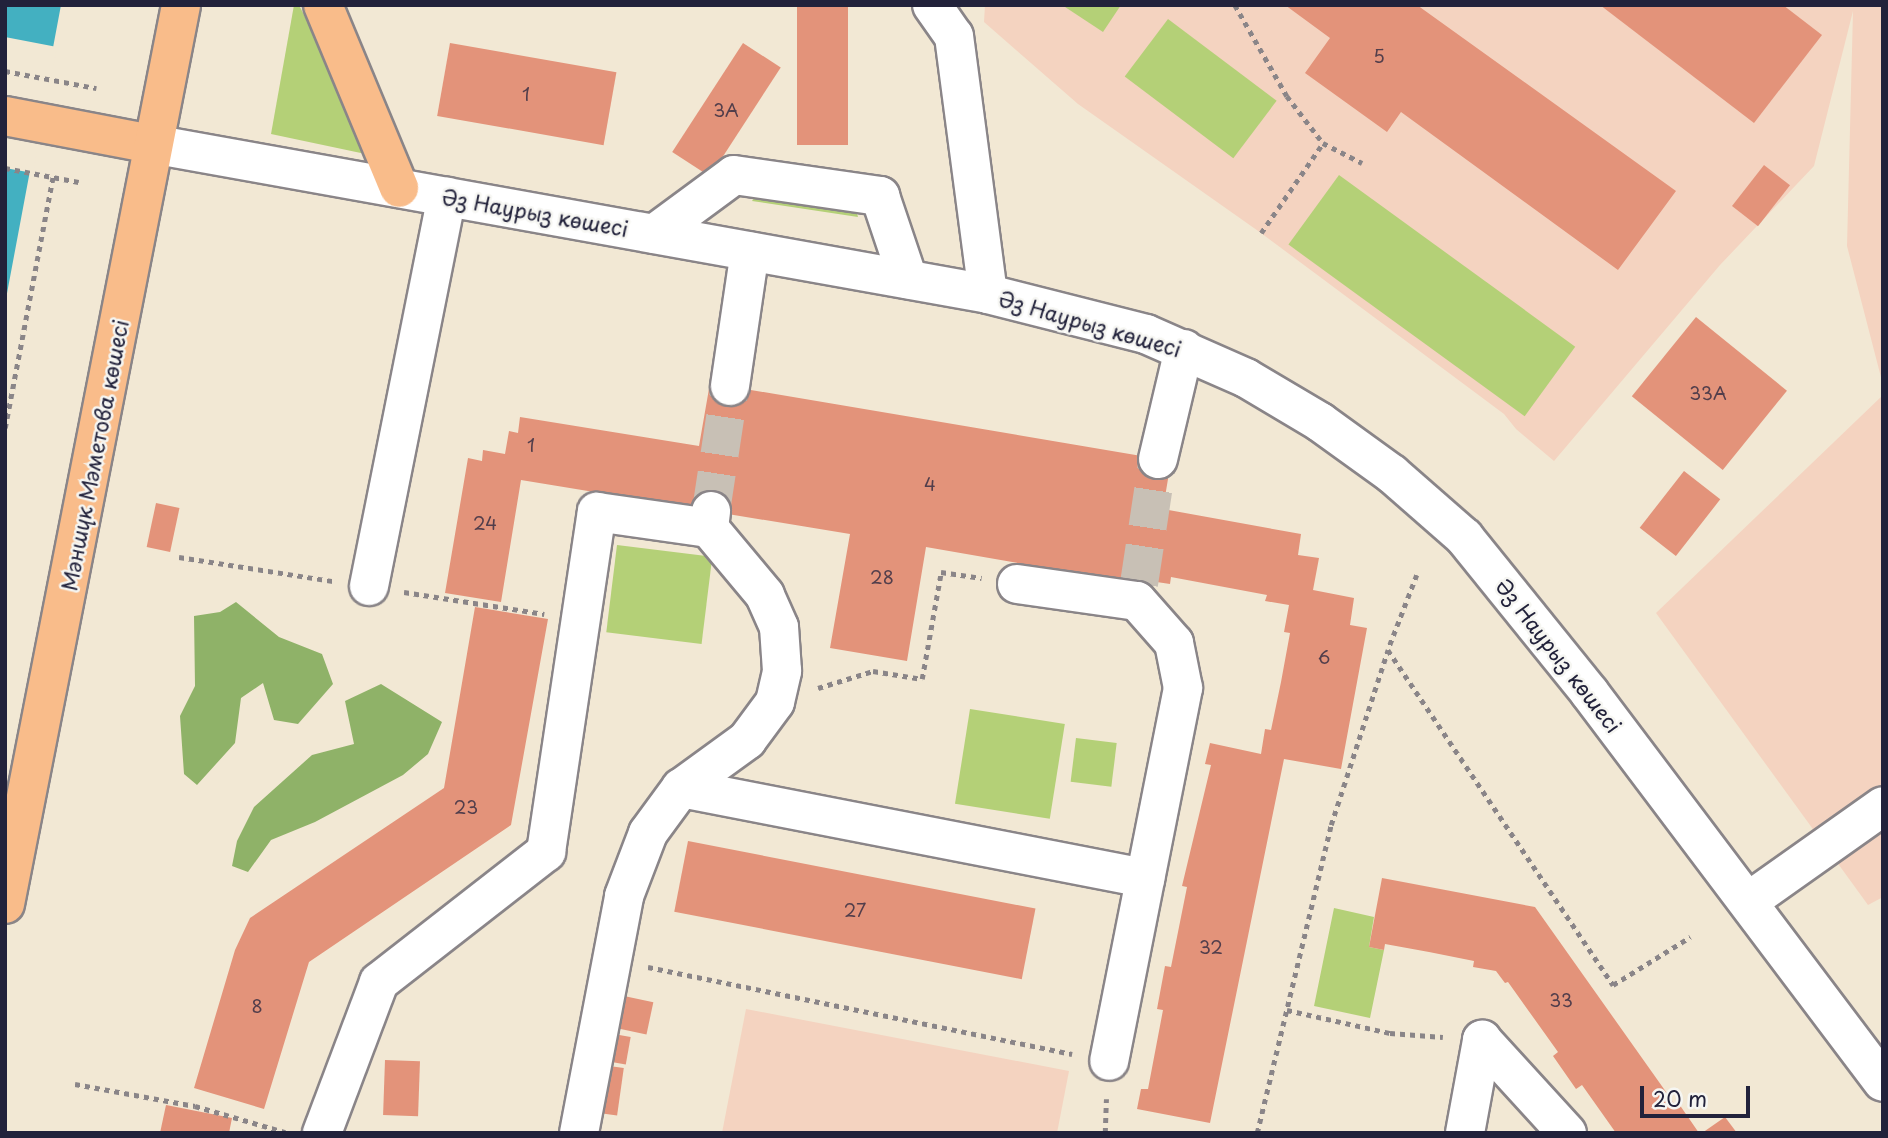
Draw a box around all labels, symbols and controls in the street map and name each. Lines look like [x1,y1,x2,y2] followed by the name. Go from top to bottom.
[1373,45,1385,67] house number: 5
[522,83,530,105] house number: 1
[713,99,739,121] house number: 3А
[439,183,631,241] street label: Әз Наурыз көшесі
[995,285,1185,361] street label: Әз Наурыз көшесі
[55,317,133,593] street label: Мәншүк Мәметова көшесі
[1689,382,1727,404] house number: 33А
[527,434,535,456] house number: 1
[924,473,936,495] house number: 4
[473,512,497,534] house number: 24
[870,566,894,588] house number: 28
[1491,572,1627,738] street label: Әз Наурыз көшесі
[1318,646,1330,668] house number: 6
[454,796,478,818] house number: 23
[844,899,866,921] house number: 27
[1199,936,1223,958] house number: 32
[1549,989,1573,1011] house number: 33
[251,995,263,1017] house number: 8
[1643,1072,1753,1116] scale bar
[1653,1082,1707,1114] text: 20 m

